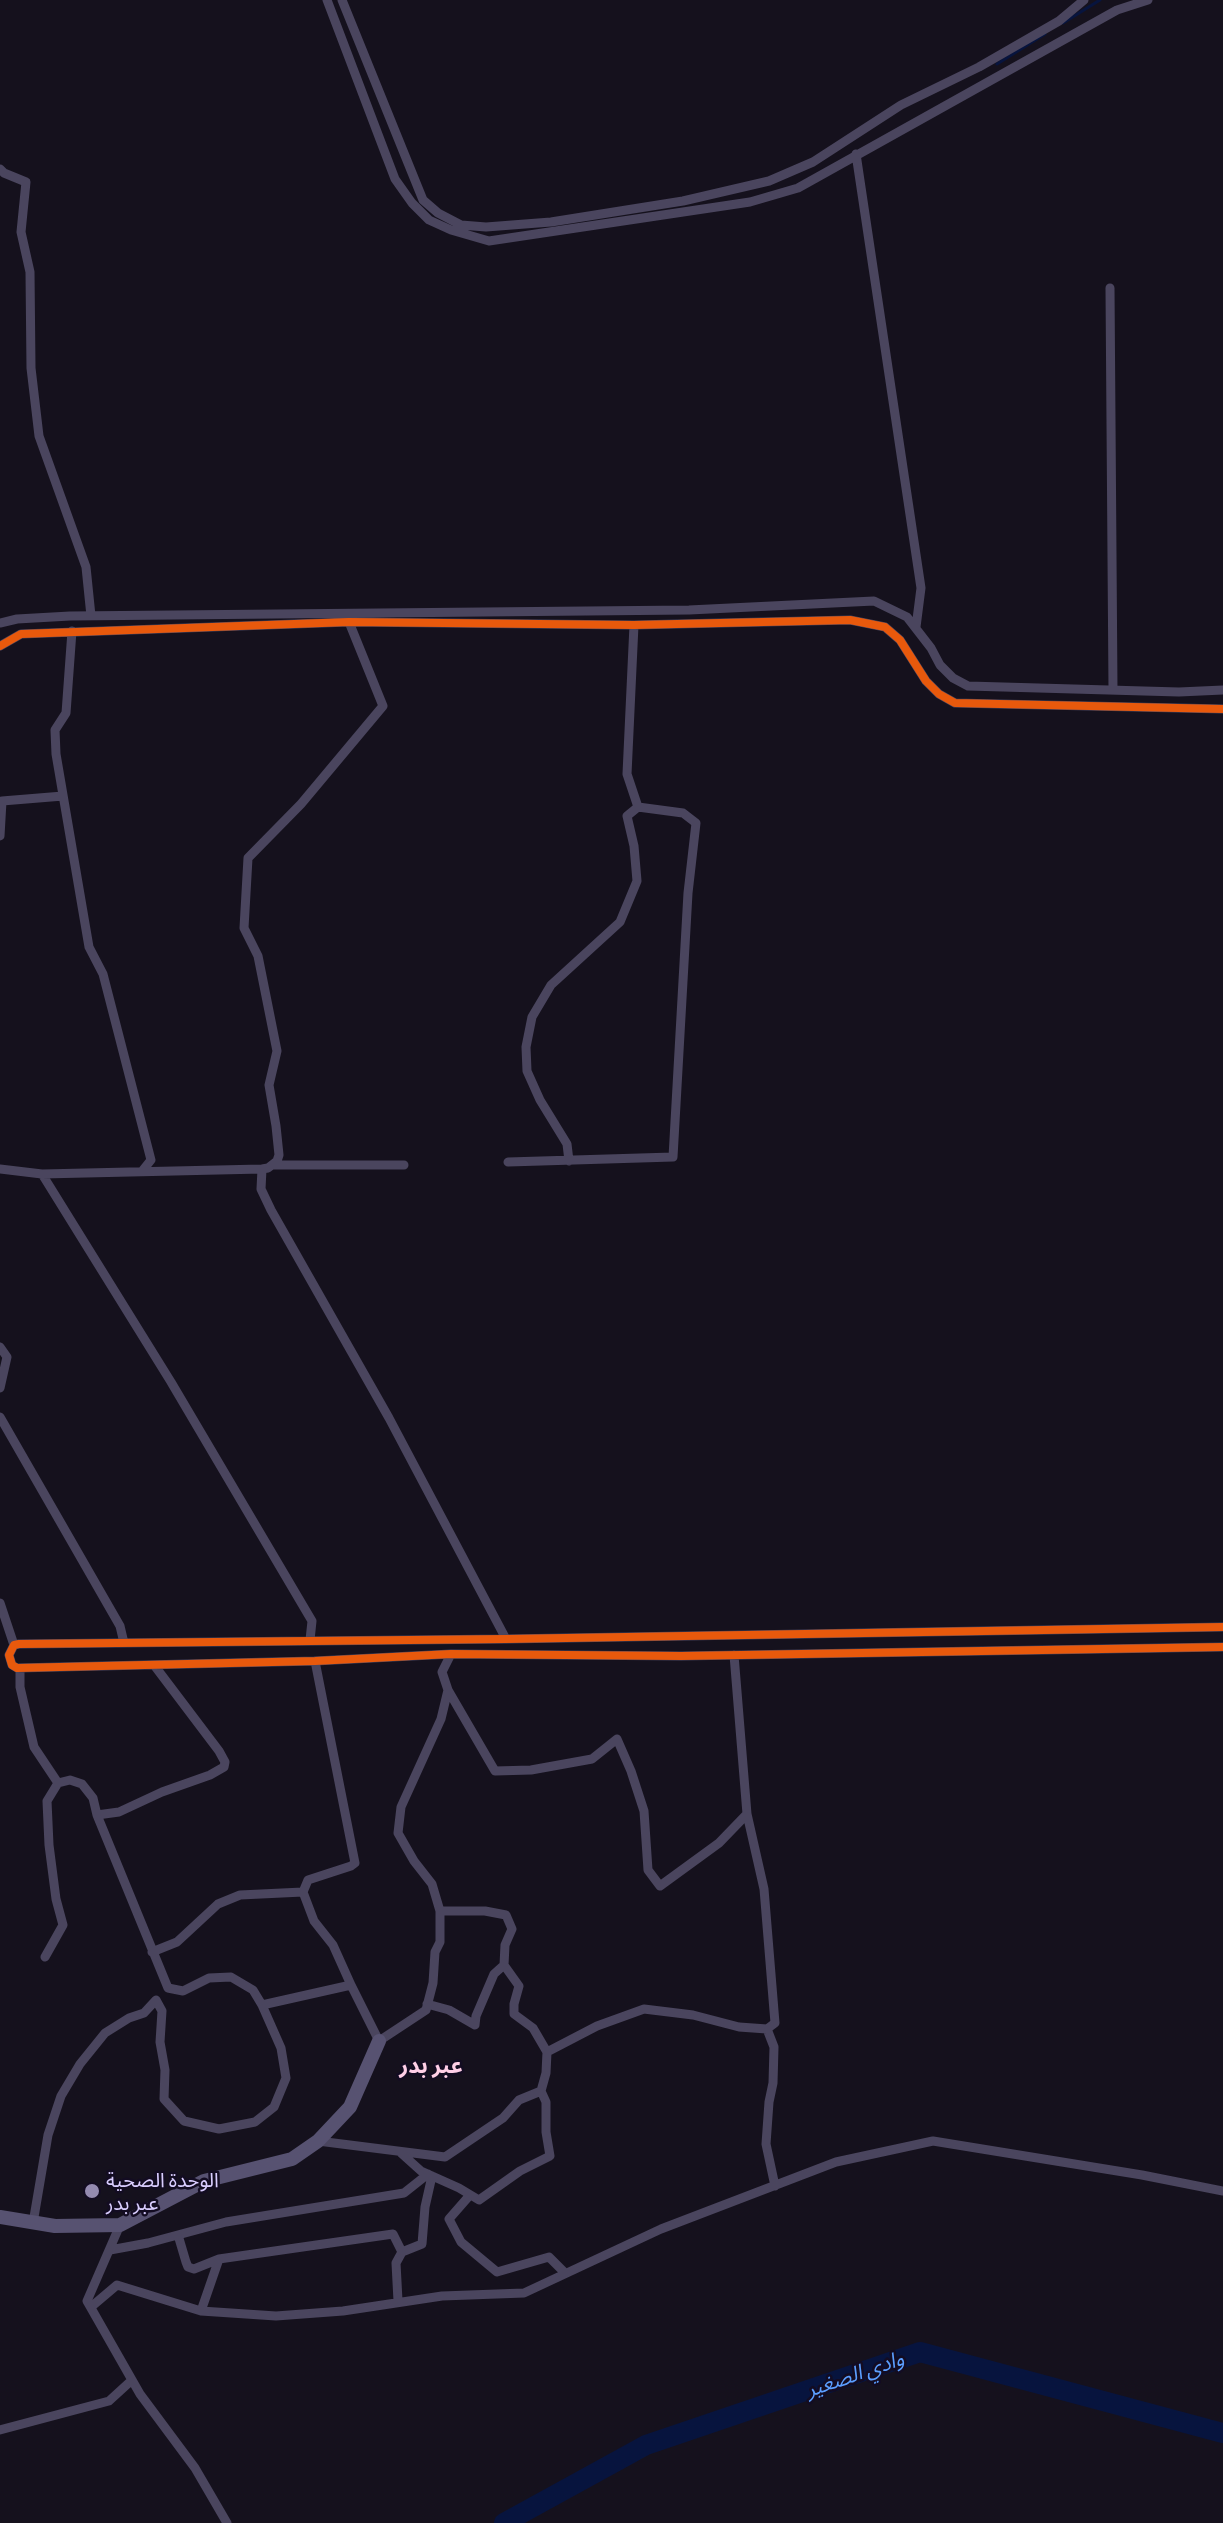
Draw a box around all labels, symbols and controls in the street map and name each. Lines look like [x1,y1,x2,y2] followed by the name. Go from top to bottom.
[399,2053,463,2079] district label: عبر بدر
[106,2168,219,2215] place label: الوحدة الصحية عبر بدر
[83,2182,101,2200] marker: الوحدة الصحية عبر بدر
[803,2345,907,2403] water label: وادي الصغير

